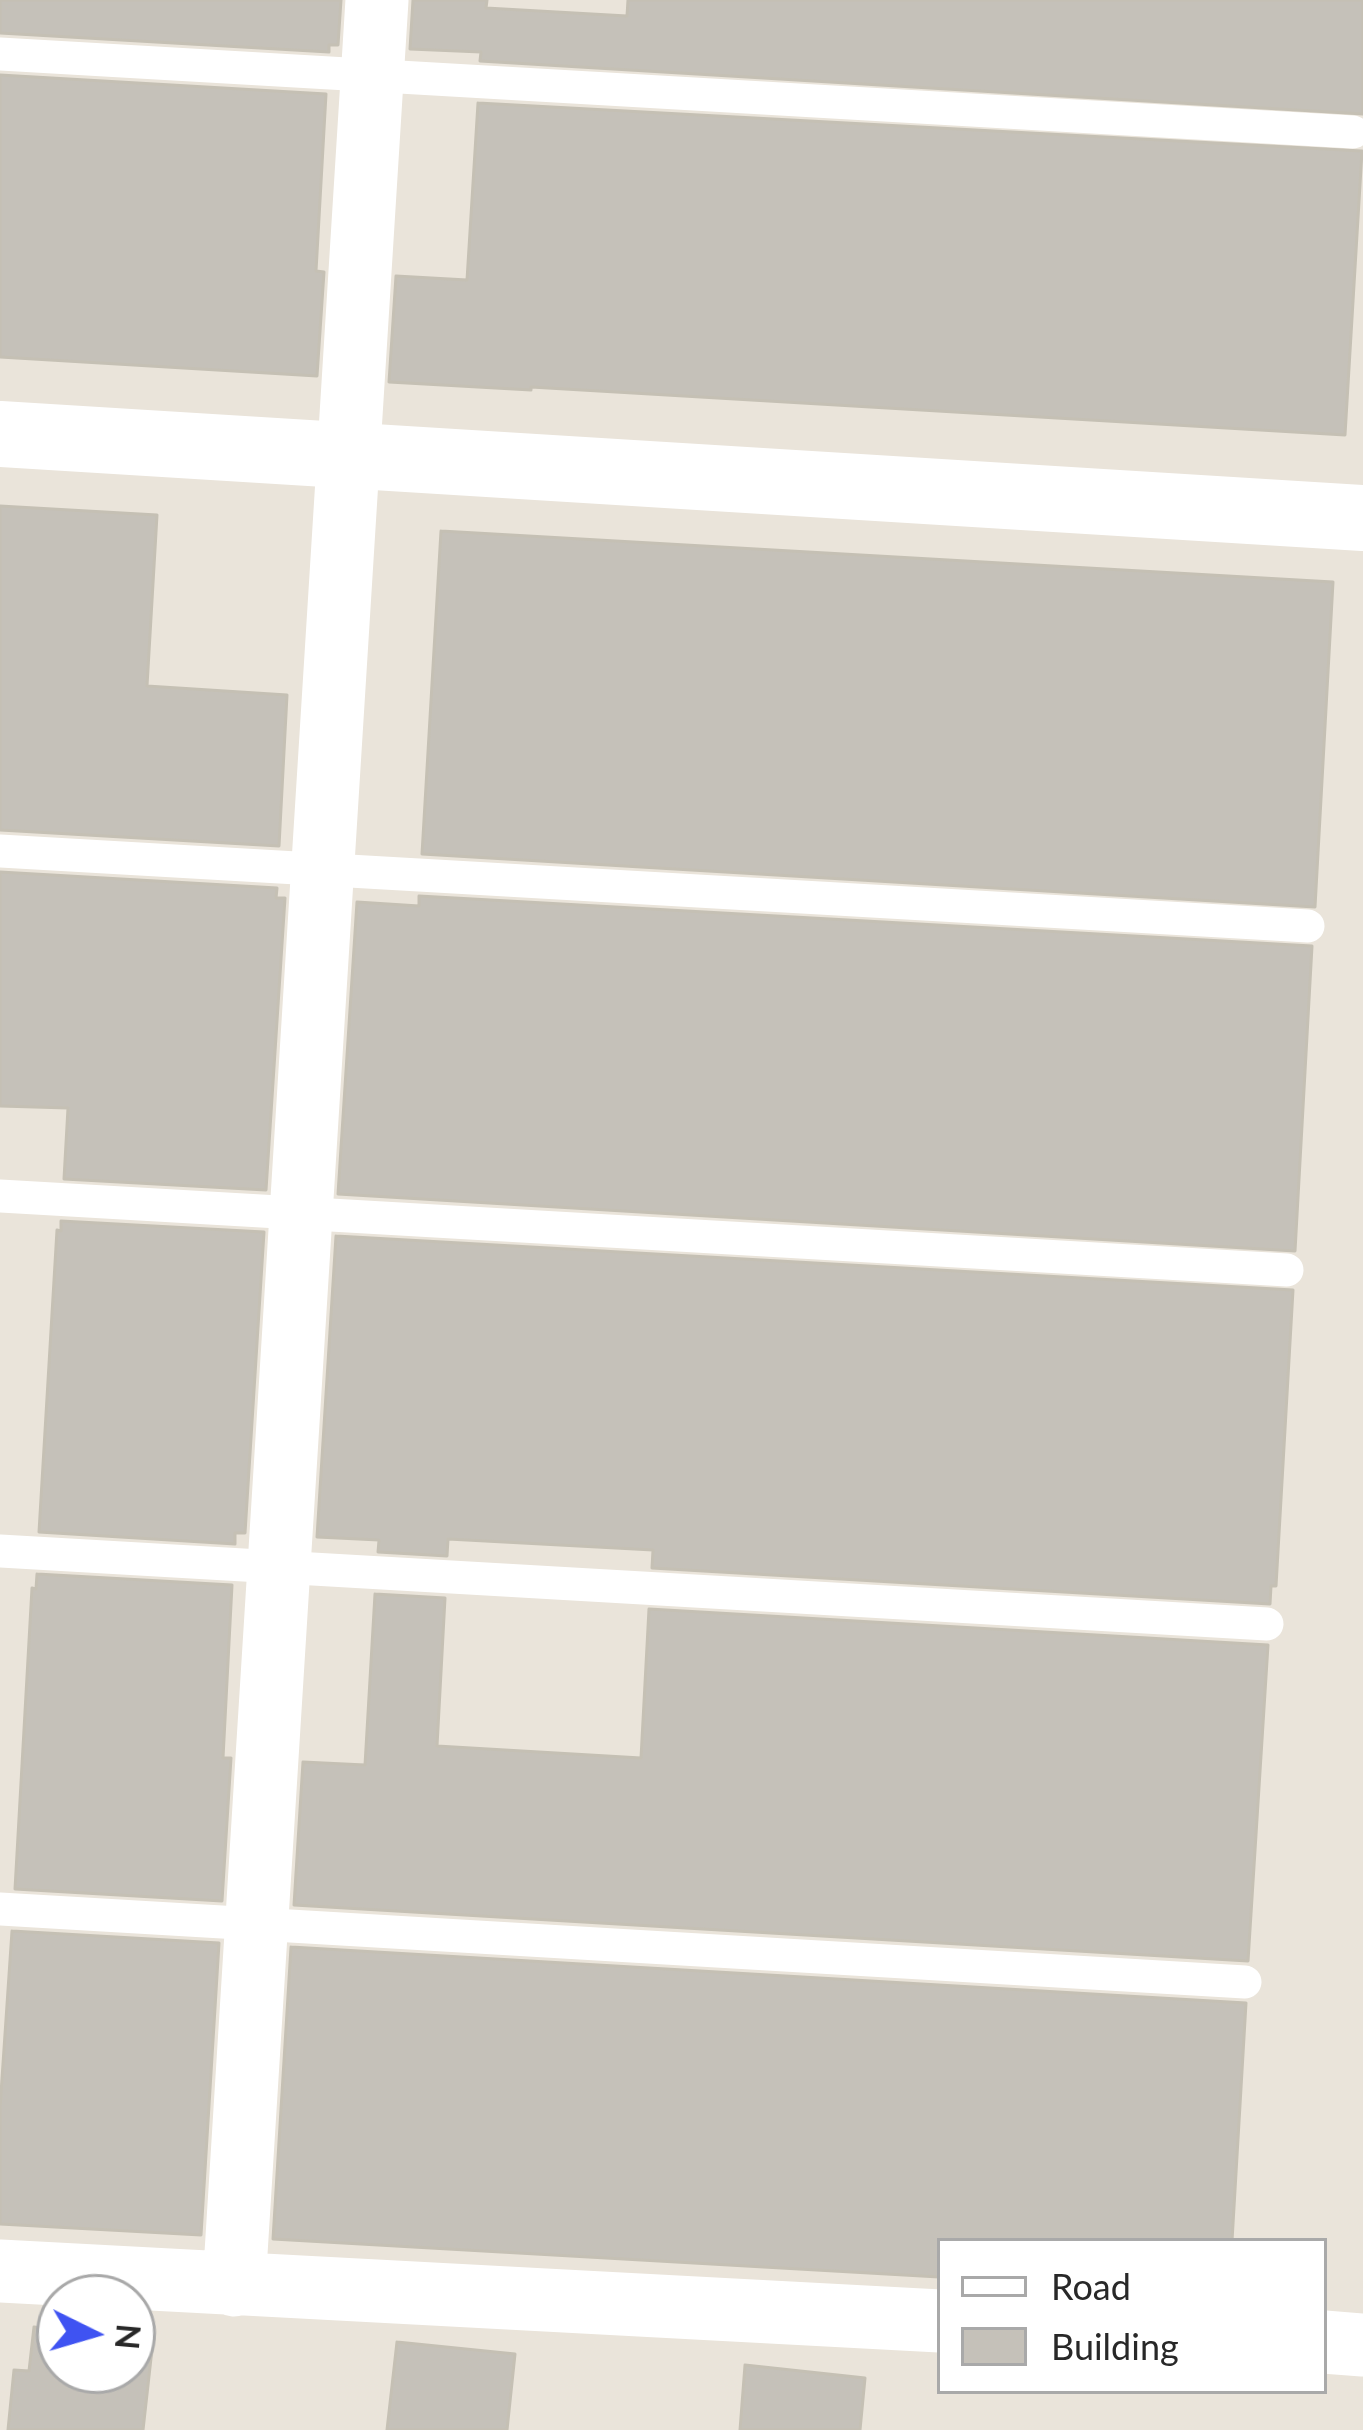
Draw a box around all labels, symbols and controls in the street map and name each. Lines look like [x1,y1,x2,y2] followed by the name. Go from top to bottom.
[937,2238,1327,2394] legend
[1051,2264,1131,2308] text: Road
[36,2274,156,2394] north arrow
[108,2322,150,2351] text: N
[1051,2324,1179,2368] text: Building

